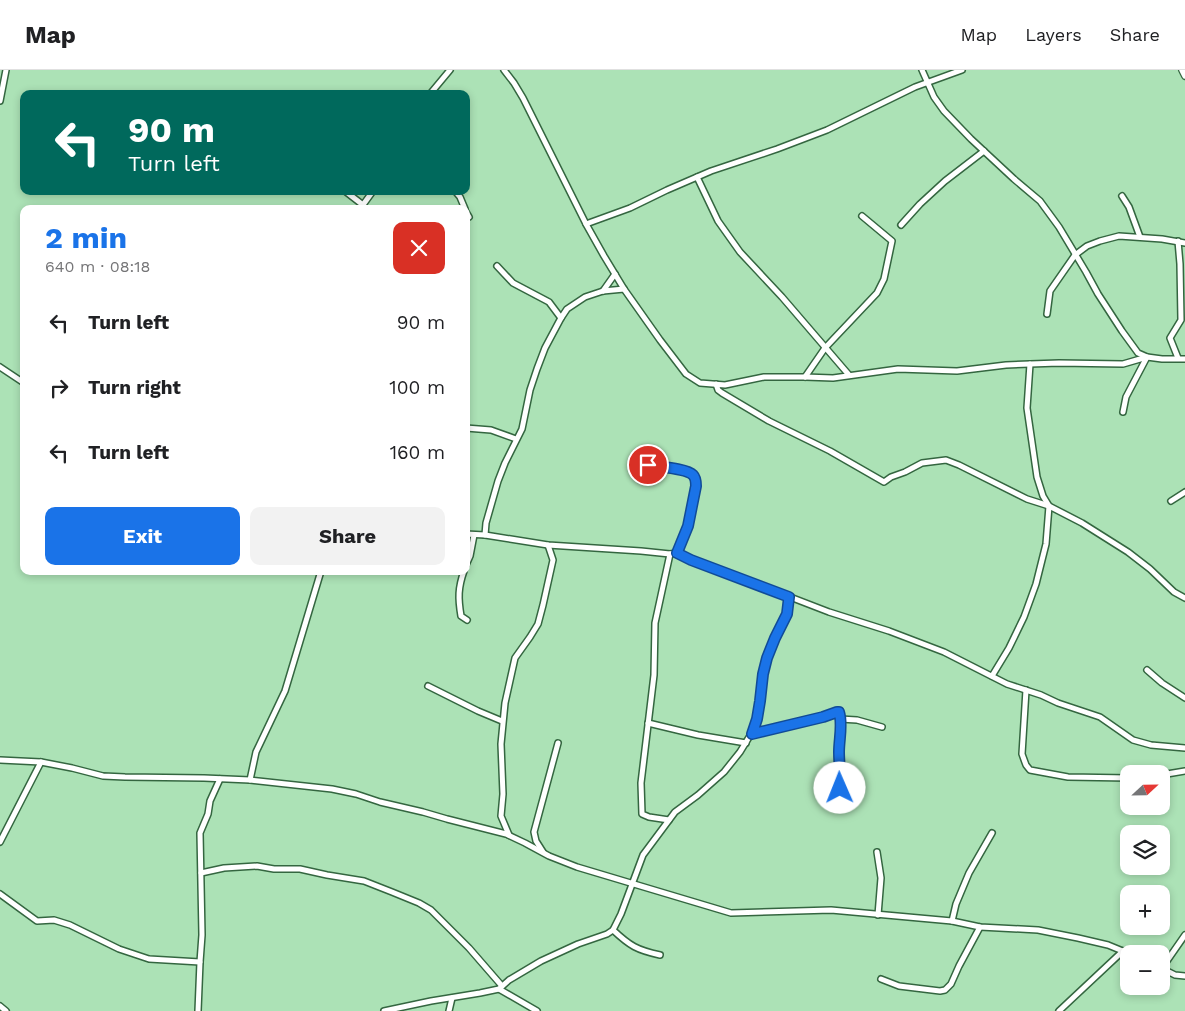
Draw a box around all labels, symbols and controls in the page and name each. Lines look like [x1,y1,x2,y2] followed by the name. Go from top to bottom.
[25,21,76,49] text: Map
[960,24,997,45] text: Map
[1025,24,1082,45] text: Layers
[1110,24,1160,45] text: Share
[128,109,215,151] text: 90 m
[45,110,110,175] icon: left
[128,151,220,176] text: Turn left
[45,220,127,255] text: 2 min
[393,222,445,274] button: close
[45,257,150,276] text: 640 m · 08:18
[45,309,73,337] icon: left
[88,311,169,334] text: Turn left
[397,311,445,334] text: 90 m
[45,374,73,402] icon: right
[88,376,181,399] text: Turn right
[389,376,445,399] text: 100 m
[45,439,73,467] icon: left
[88,441,169,464] text: Turn left
[390,441,445,464] text: 160 m
[627,444,669,486] pin
[634,451,662,479] icon: arrive
[45,507,240,565] button: Exit
[250,507,445,565] button: Share
[813,761,865,813] position arrow
[1120,765,1170,815] north arrow
[1120,765,1170,995] map controls
[1120,825,1170,875] button: layers
[1120,885,1170,935] button: +
[1120,945,1170,995] button: −

